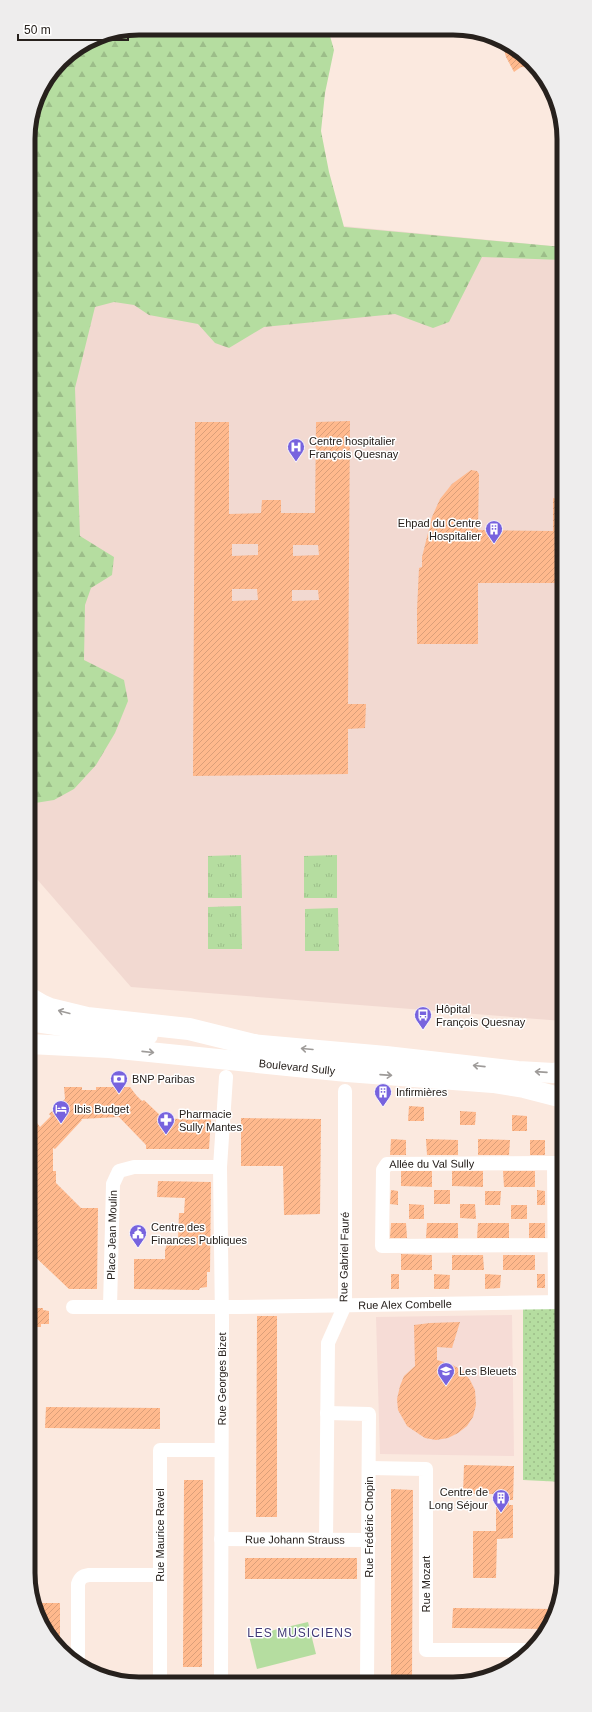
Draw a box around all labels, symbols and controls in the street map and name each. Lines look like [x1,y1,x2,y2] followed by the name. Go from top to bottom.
[18,16,128,42] scale bar
[24,23,51,37] text: 50 m
[309,435,399,460] place label: Centre hospitalier François Quesnay
[286,437,306,462] hospital icon: Centre hospitalier François Quesnay
[398,517,481,542] place label: Ehpad du Centre Hospitalier
[484,519,504,544] building icon: Ehpad du Centre Hospitalier
[436,1003,526,1028] place label: Hôpital François Quesnay
[413,1005,433,1030] bus stop icon: Hôpital François Quesnay
[58,1007,71,1015] one-way arrow
[301,1045,314,1053] one-way arrow
[141,1048,154,1056] one-way arrow
[258,1057,336,1077] street label: Boulevard Sully
[473,1063,486,1070] one-way arrow
[109,1069,129,1094] bank icon: BNP Paribas
[535,1069,548,1076] one-way arrow
[379,1071,392,1078] one-way arrow
[132,1073,195,1085] place label: BNP Paribas
[373,1082,393,1107] building icon: Infirmières
[396,1086,448,1098] place label: Infirmières
[51,1099,71,1124] hotel icon: Ibis Budget
[74,1103,129,1115] place label: Ibis Budget
[179,1108,242,1133] place label: Pharmacie Sully Mantes
[156,1110,176,1135] pharmacy icon: Pharmacie Sully Mantes
[389,1157,475,1170] street label: Allée du Val Sully
[105,1190,119,1280] street label: Place Jean Moulin
[337,1212,351,1302] street label: Rue Gabriel Fauré
[151,1221,248,1246] place label: Centre des Finances Publiques
[128,1223,148,1248] public building icon: Centre des Finances Publiques
[358,1298,452,1311] street label: Rue Alex Combelle
[216,1332,228,1426] street label: Rue Georges Bizet
[436,1361,456,1386] school or university icon: Les Bleuets
[459,1365,517,1377] place label: Les Bleuets
[363,1476,375,1578] street label: Rue Frédéric Chopin
[429,1486,488,1511] place label: Centre de Long Séjour
[154,1488,166,1582] street label: Rue Maurice Ravel
[491,1488,511,1513] building icon: Centre de Long Séjour
[245,1533,345,1546] street label: Rue Johann Strauss
[420,1556,432,1612] street label: Rue Mozart
[247,1626,353,1640] district label: LES MUSICIENS

